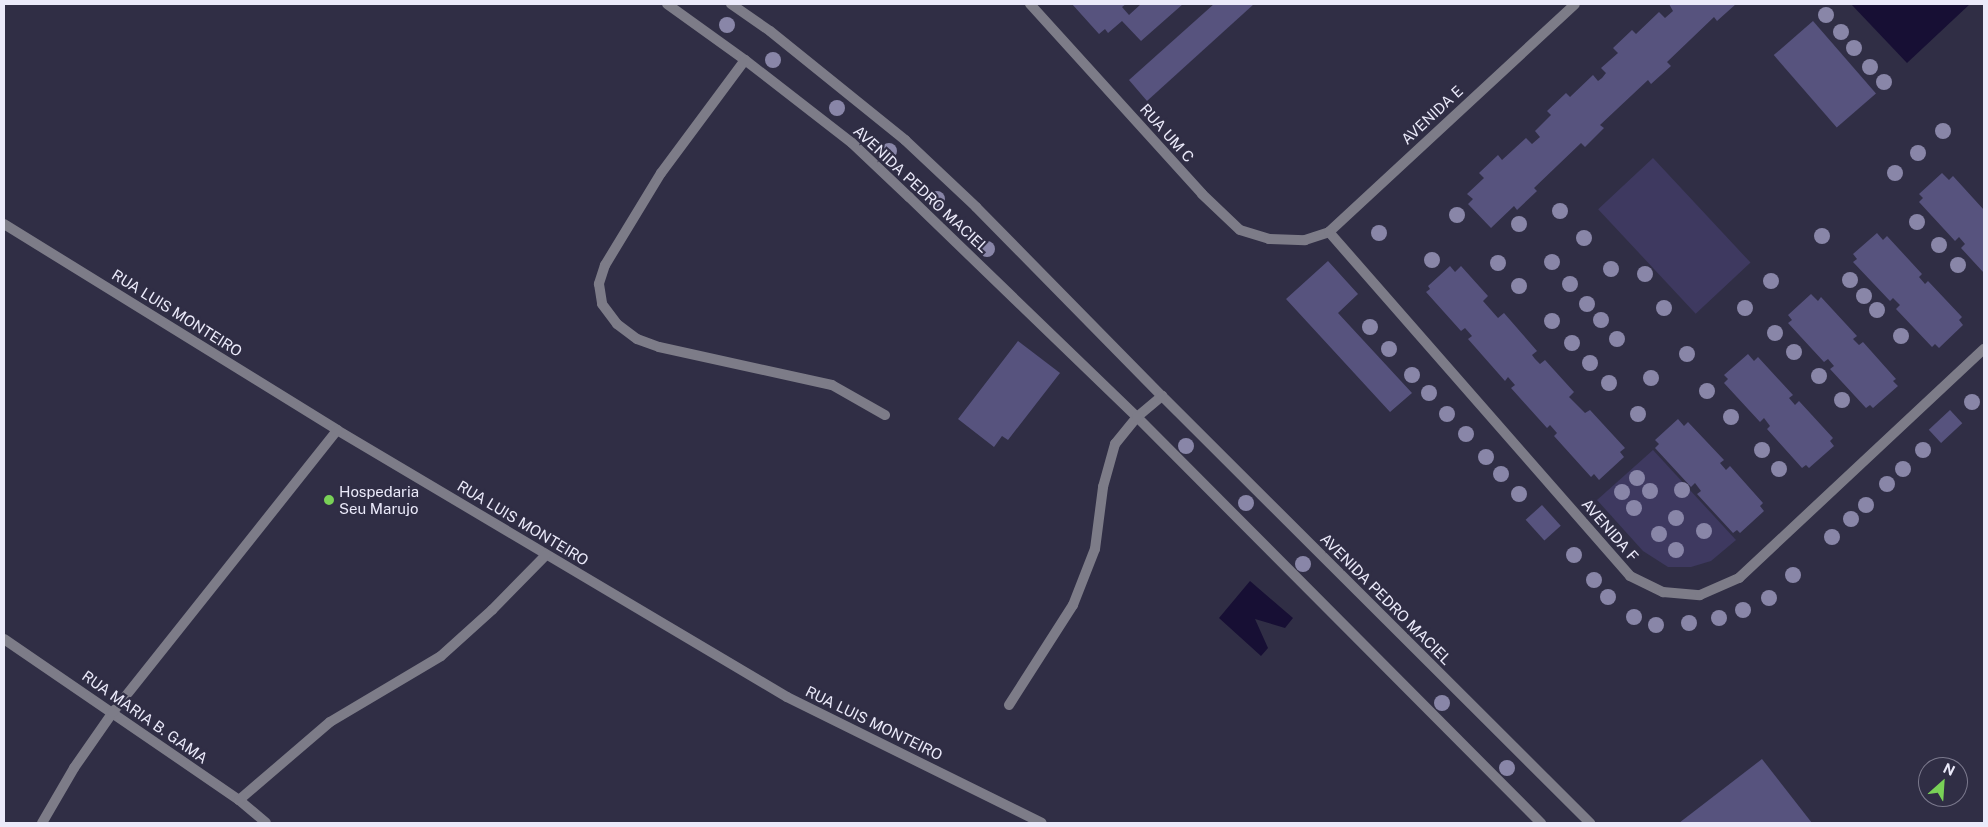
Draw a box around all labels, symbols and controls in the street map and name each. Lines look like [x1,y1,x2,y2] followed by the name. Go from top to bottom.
[1397,82,1467,148] street label: AVENIDA E
[1136,100,1198,166] street label: RUA UM C
[850,122,992,256] street label: AVENIDA PEDRO MACIEL
[109,266,245,360] street label: RUA LUIS MONTEIRO
[454,477,592,569] street label: RUA LUIS MONTEIRO
[339,482,419,517] place label: Hospedaria Seu Marujo
[323,494,335,506] marker: Hospedaria Seu Marujo
[1578,495,1642,565] street label: AVENIDA F
[1317,530,1455,668] street label: AVENIDA PEDRO MACIEL
[79,667,211,767] street label: RUA MARIA B. GAMA
[803,682,945,764] street label: RUA LUIS MONTEIRO
[1918,757,1968,807] north arrow
[1941,760,1958,779] text: N

